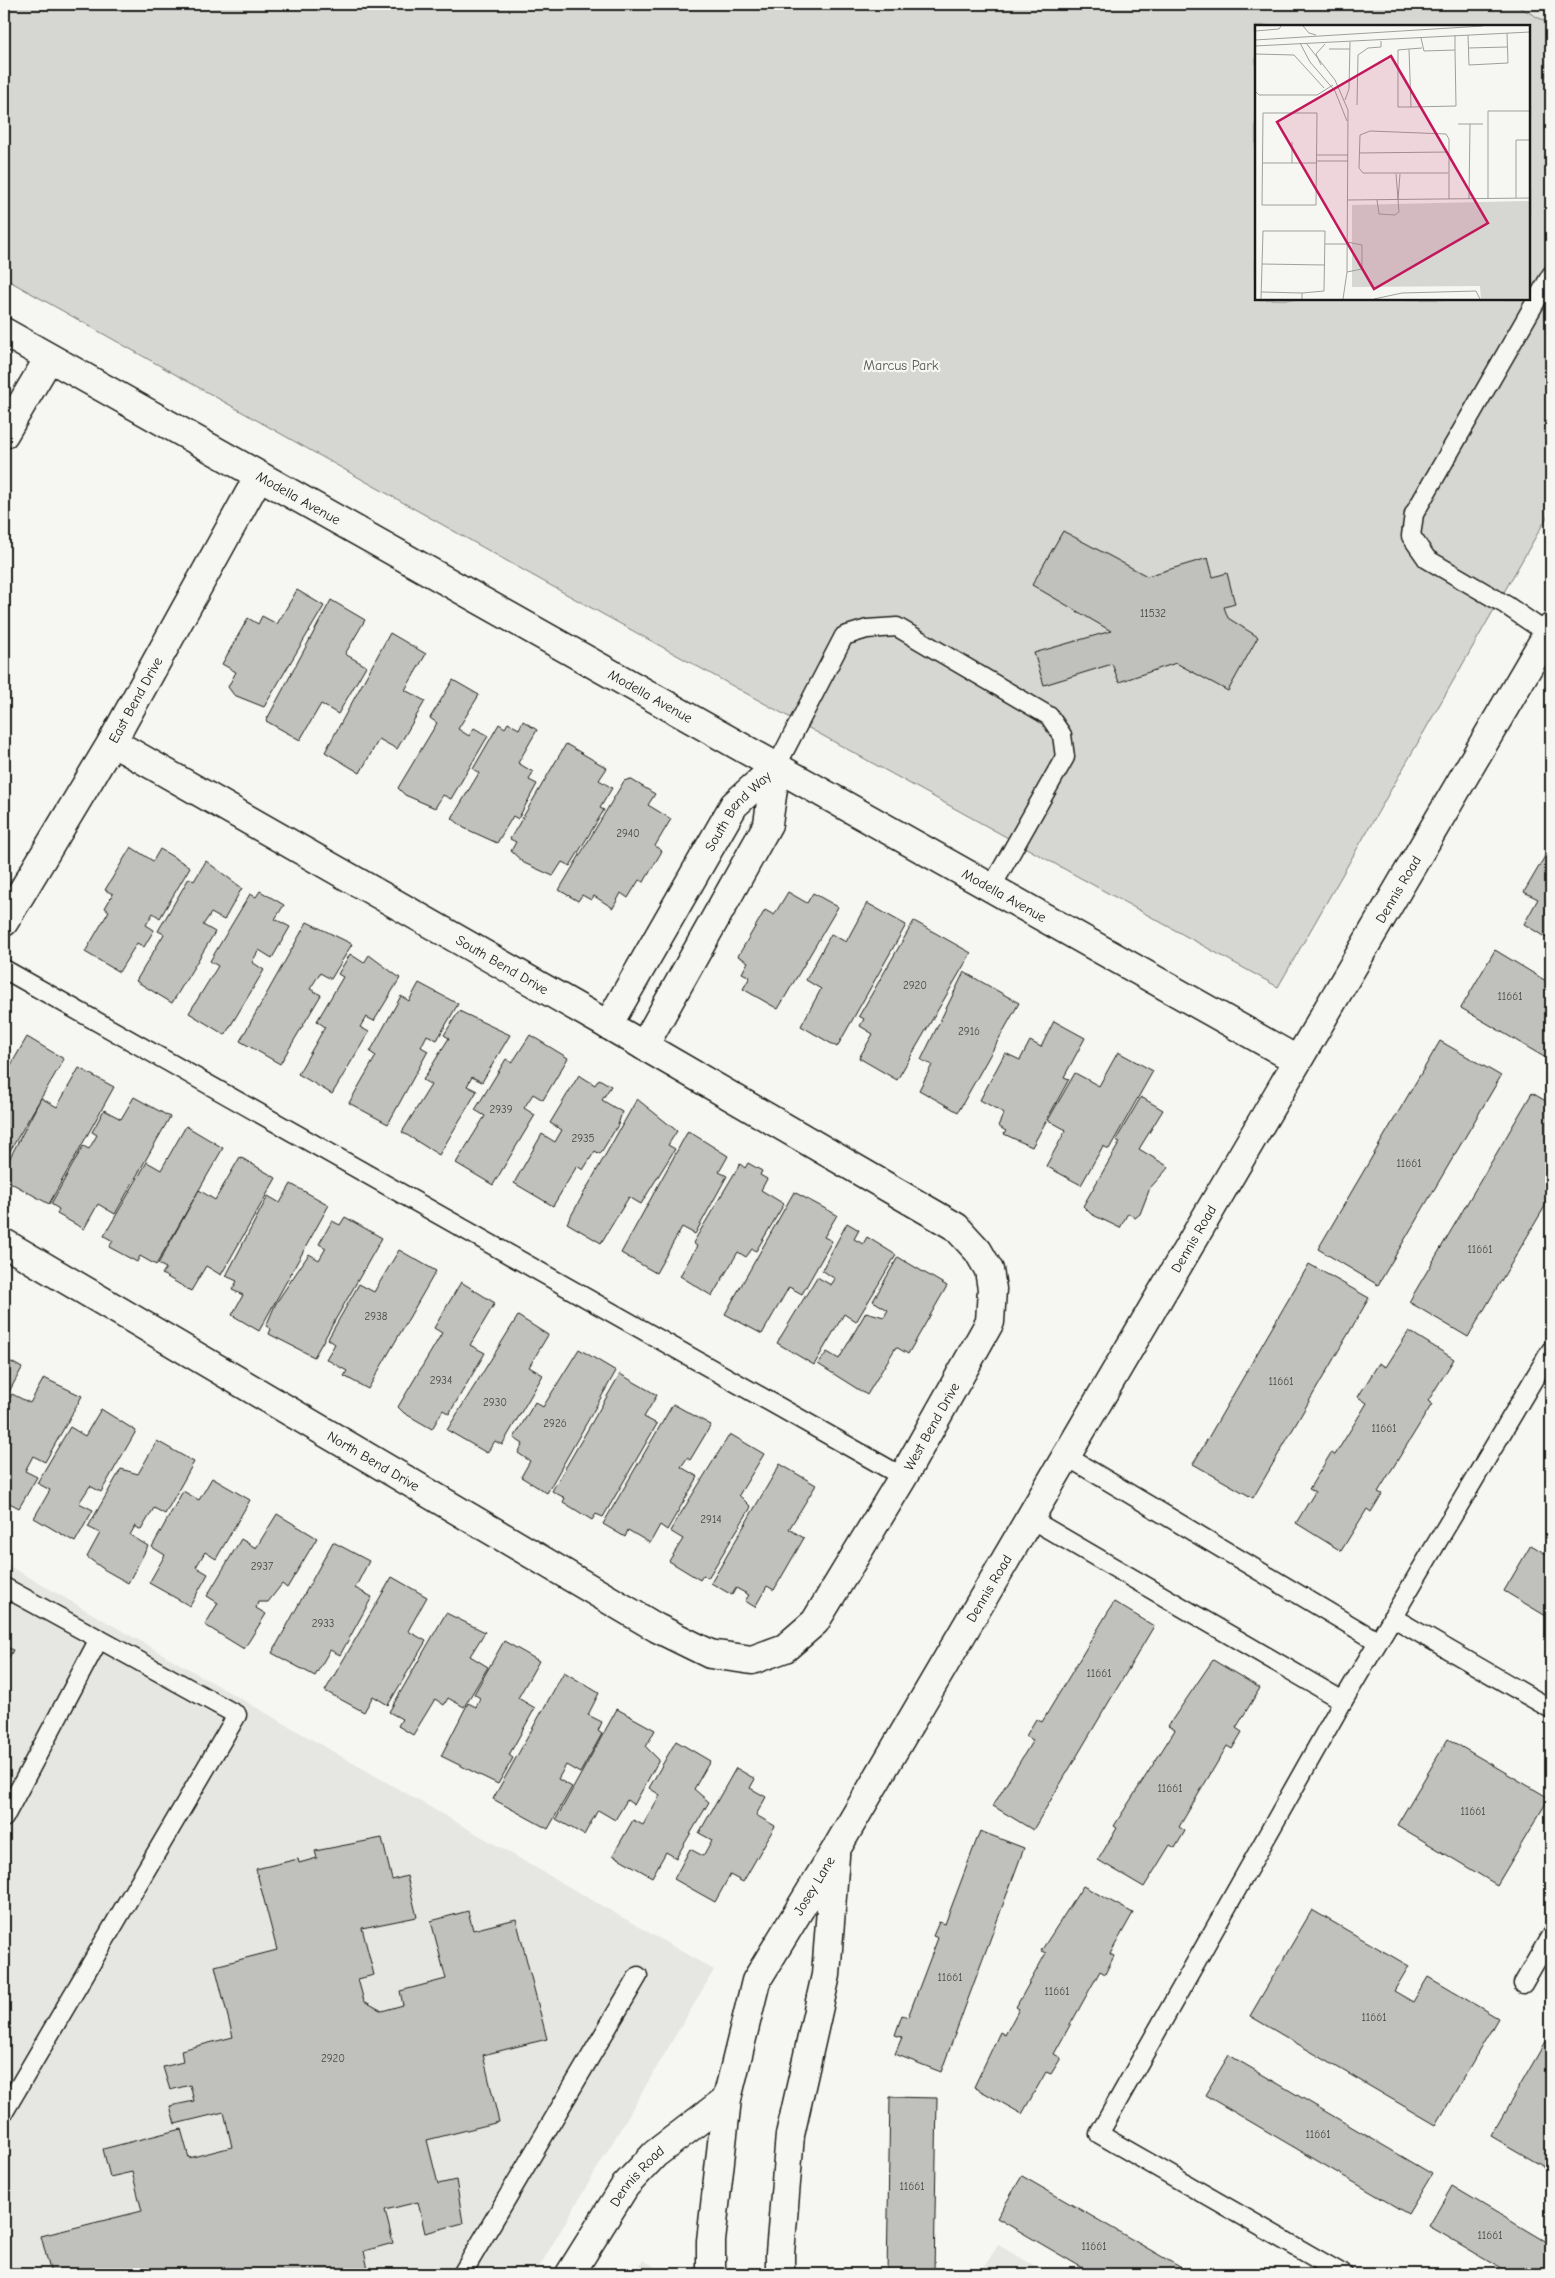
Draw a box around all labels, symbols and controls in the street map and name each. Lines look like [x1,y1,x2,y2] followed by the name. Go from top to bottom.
[1255,25,1530,300] inset map
[863,357,939,374] park label: Marcus Park
[253,467,344,528] street label: Modella Avenue
[1140,607,1166,620] house number: 11532
[105,654,166,746] street label: East Bend Drive
[605,665,696,727] street label: Modella Avenue
[701,767,775,854] street label: South Bend Way
[616,827,640,840] house number: 2940
[1372,852,1424,926] street label: Dennis Road
[959,865,1050,926] street label: Modella Avenue
[453,932,551,998] street label: South Bend Drive
[903,979,927,992] house number: 2920
[1498,990,1523,1003] house number: 11661
[958,1025,980,1038] house number: 2916
[489,1103,513,1116] house number: 2939
[571,1132,595,1145] house number: 2935
[1397,1157,1422,1170] house number: 11661
[1167,1202,1220,1276] street label: Dennis Road
[1468,1243,1493,1256] house number: 11661
[365,1310,388,1323] house number: 2938
[430,1374,452,1387] house number: 2934
[1269,1375,1294,1388] house number: 11661
[900,1379,963,1473] street label: West Bend Drive
[483,1396,507,1409] house number: 2930
[543,1417,567,1430] house number: 2926
[1372,1422,1397,1435] house number: 11661
[324,1427,423,1495] street label: North Bend Drive
[700,1513,722,1526] house number: 2914
[962,1551,1015,1625] street label: Dennis Road
[251,1560,273,1573] house number: 2937
[312,1617,334,1630] house number: 2933
[1087,1667,1112,1680] house number: 11661
[1158,1782,1183,1795] house number: 11661
[1461,1805,1486,1818] house number: 11661
[789,1853,838,1918] street label: Josey Lane
[938,1971,963,1984] house number: 11661
[1045,1985,1070,1998] house number: 11661
[1362,2011,1387,2024] house number: 11661
[321,2052,345,2065] house number: 2920
[1306,2128,1331,2141] house number: 11661
[606,2142,667,2210] street label: Dennis Road
[900,2180,925,2193] house number: 11661
[1478,2229,1503,2242] house number: 11661
[1082,2240,1107,2253] house number: 11661

